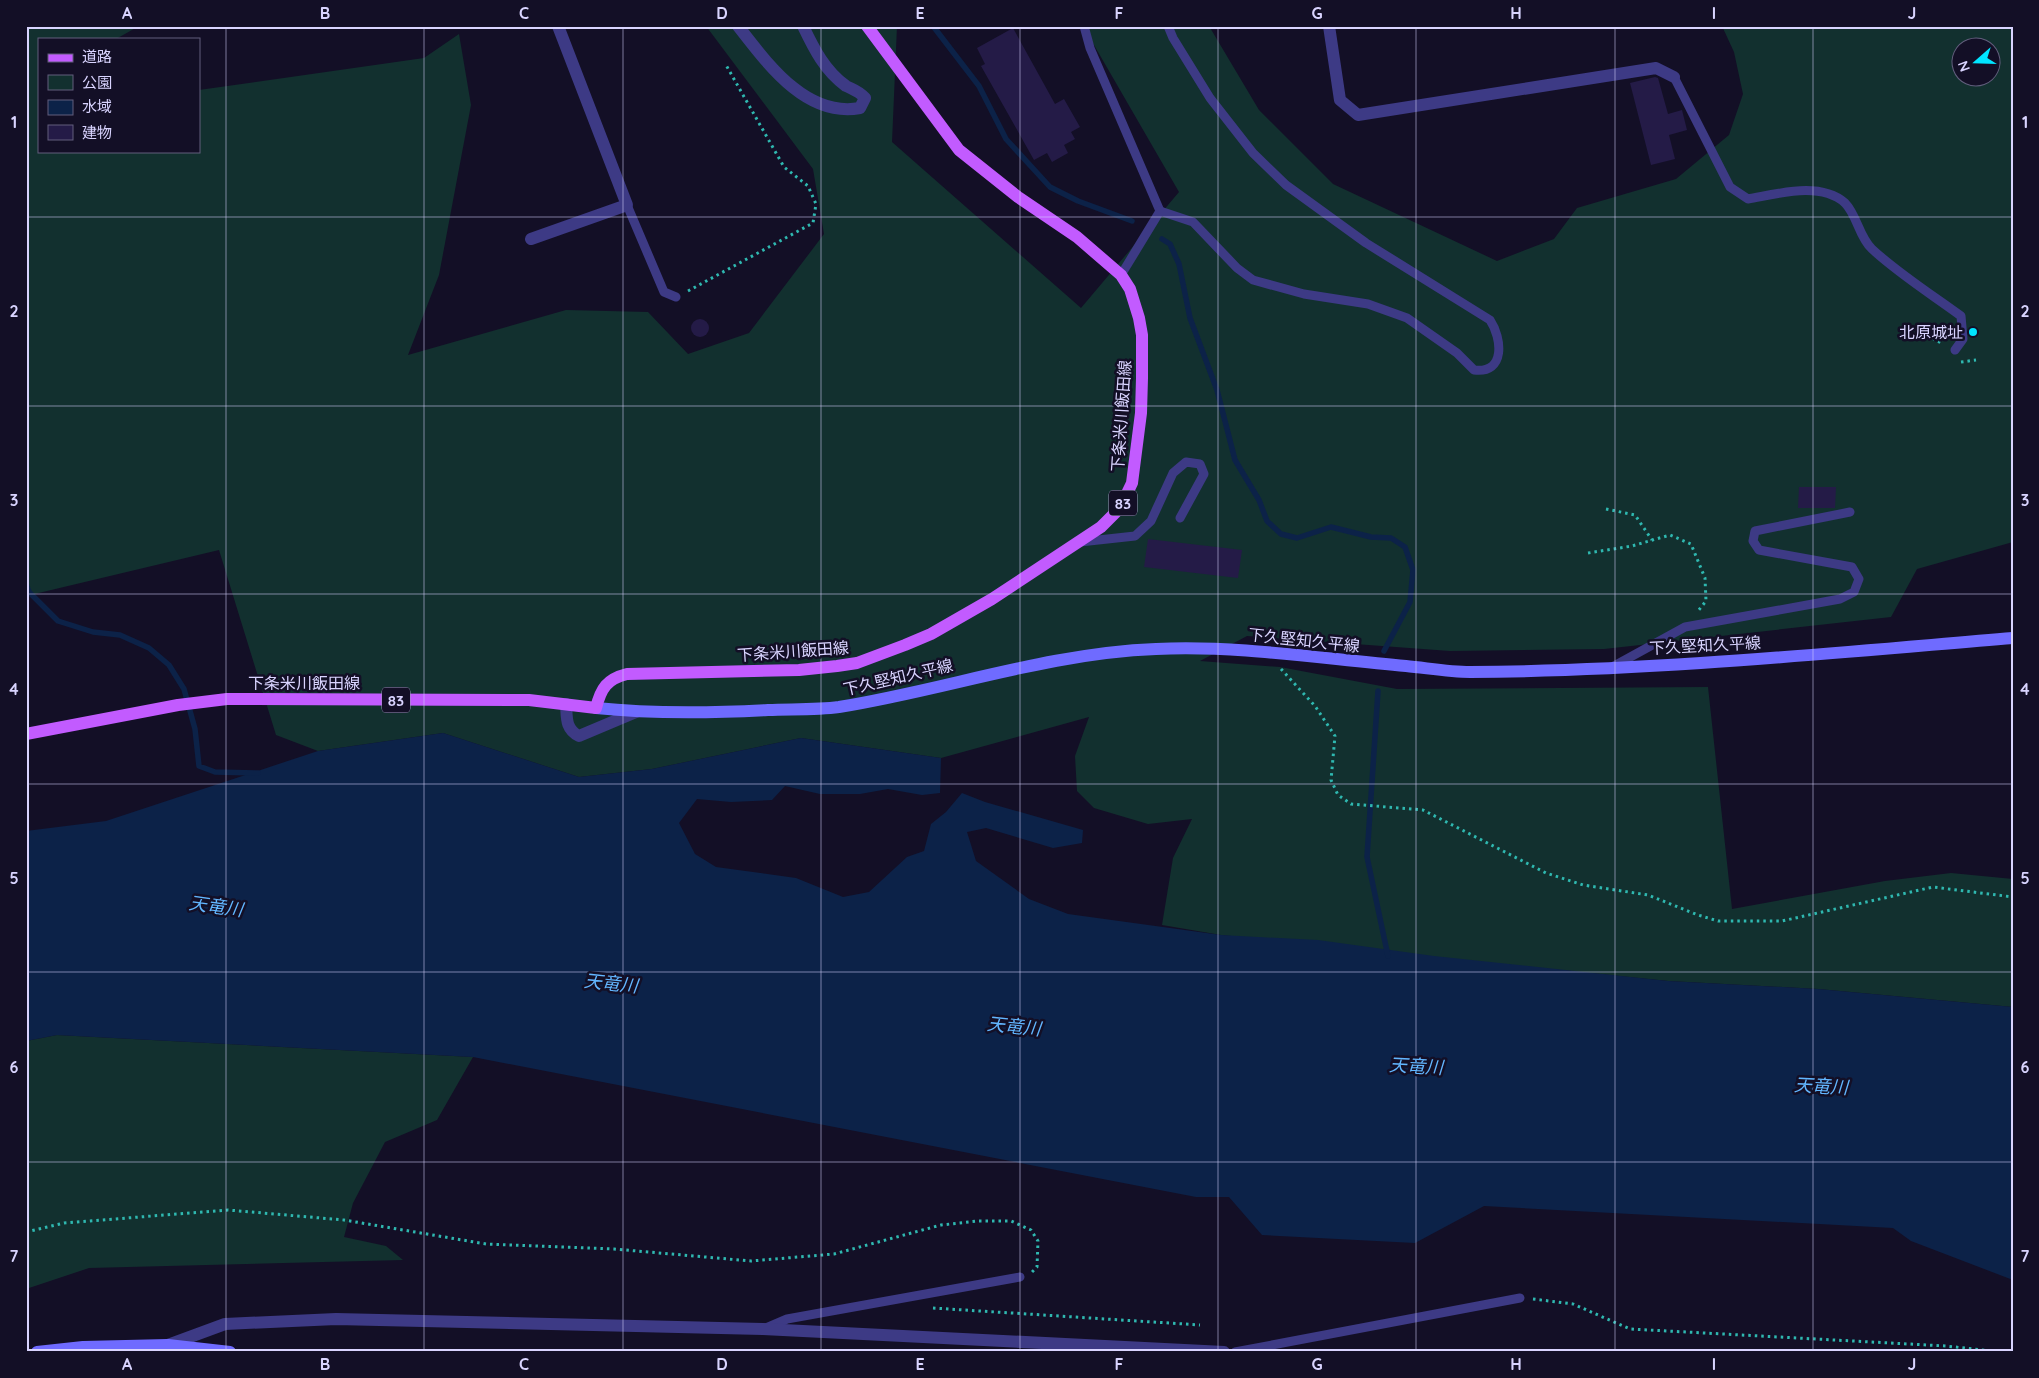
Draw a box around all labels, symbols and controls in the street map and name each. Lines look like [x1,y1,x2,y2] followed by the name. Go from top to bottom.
[122,3,133,23] text: A
[320,3,330,23] text: B
[519,3,529,23] text: C
[716,3,728,23] text: D
[915,3,925,23] text: E
[1115,3,1124,23] text: F
[1311,3,1323,23] text: G
[1510,3,1522,23] text: H
[1712,3,1716,23] text: I
[1908,3,1916,23] text: J
[38,38,200,152] legend
[1952,38,2002,88] north arrow
[82,47,112,66] text: 道路
[1954,59,1974,74] text: N
[82,73,112,92] text: 公園
[82,97,112,116] text: 水域
[11,112,17,132] text: 1
[2022,112,2028,132] text: 1
[82,123,112,142] text: 建物
[9,301,19,321] text: 2
[2020,301,2030,321] text: 2
[1899,322,1963,342] place label: 北原城址
[1967,326,1979,338] marker: 北原城址
[1107,359,1135,473] street label: 下条米川飯田線
[10,490,18,510] text: 3
[1109,490,1137,516] road number: 83
[2021,490,2029,510] text: 3
[1247,624,1361,656] street label: 下久堅知久平線
[1649,632,1761,658] street label: 下久堅知久平線
[736,637,850,665] street label: 下条米川飯田線
[841,655,955,699] street label: 下久堅知久平線
[248,673,360,693] street label: 下条米川飯田線
[9,679,19,699] text: 4
[2020,679,2030,699] text: 4
[382,688,410,712] road number: 83
[9,868,19,888] text: 5
[2020,868,2030,888] text: 5
[188,891,246,921] water label: 天竜川
[583,969,641,997] water label: 天竜川
[986,1012,1044,1040] water label: 天竜川
[1388,1053,1446,1079] water label: 天竜川
[10,1057,19,1077] text: 6
[2021,1057,2030,1077] text: 6
[1793,1073,1851,1099] water label: 天竜川
[10,1246,19,1266] text: 7
[2021,1246,2030,1266] text: 7
[122,1354,133,1374] text: A
[320,1354,330,1374] text: B
[519,1354,529,1374] text: C
[716,1354,728,1374] text: D
[915,1354,925,1374] text: E
[1115,1354,1124,1374] text: F
[1311,1354,1323,1374] text: G
[1510,1354,1522,1374] text: H
[1712,1354,1716,1374] text: I
[1908,1354,1916,1374] text: J

